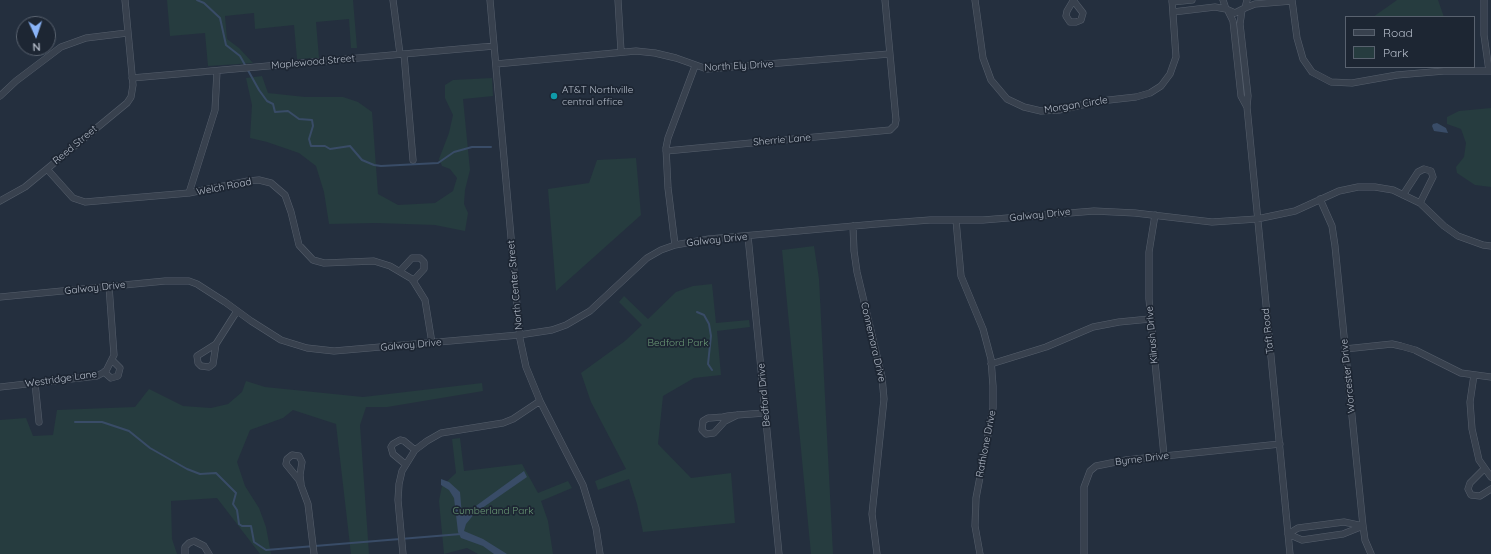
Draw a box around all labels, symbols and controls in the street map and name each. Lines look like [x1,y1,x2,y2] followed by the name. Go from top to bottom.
[16,16,56,56] north arrow
[1345,16,1475,68] legend
[1383,25,1413,40] text: Road
[32,40,41,54] text: N
[1383,45,1408,60] text: Park
[271,52,355,72] street label: Maplewood Street
[704,58,774,74] street label: North Ely Drive
[562,84,633,108] place label: AT&T Northville central office
[549,91,559,101] marker: AT&T Northville central office
[1043,94,1109,116] street label: Morgan Circle
[50,123,100,167] street label: Reed Street
[753,131,811,149] street label: Sherrie Lane
[195,176,253,198] street label: Welch Road
[1009,206,1071,224] street label: Galway Drive
[686,231,748,249] street label: Galway Drive
[505,240,525,330] street label: North Center Street
[64,279,126,297] street label: Galway Drive
[858,301,888,383] street label: Connemara Drive
[1143,306,1161,364] street label: Kilrush Drive
[1260,308,1276,354] street label: Taft Road
[380,336,442,354] street label: Galway Drive
[647,337,709,349] park label: Bedford Park
[1338,338,1358,414] street label: Worcester Drive
[755,363,773,427] street label: Bedford Drive
[24,368,98,390] street label: Westridge Lane
[974,409,998,479] street label: Rathlone Drive
[1114,450,1170,468] street label: Byrne Drive
[453,505,533,517] park label: Cumberland Park

